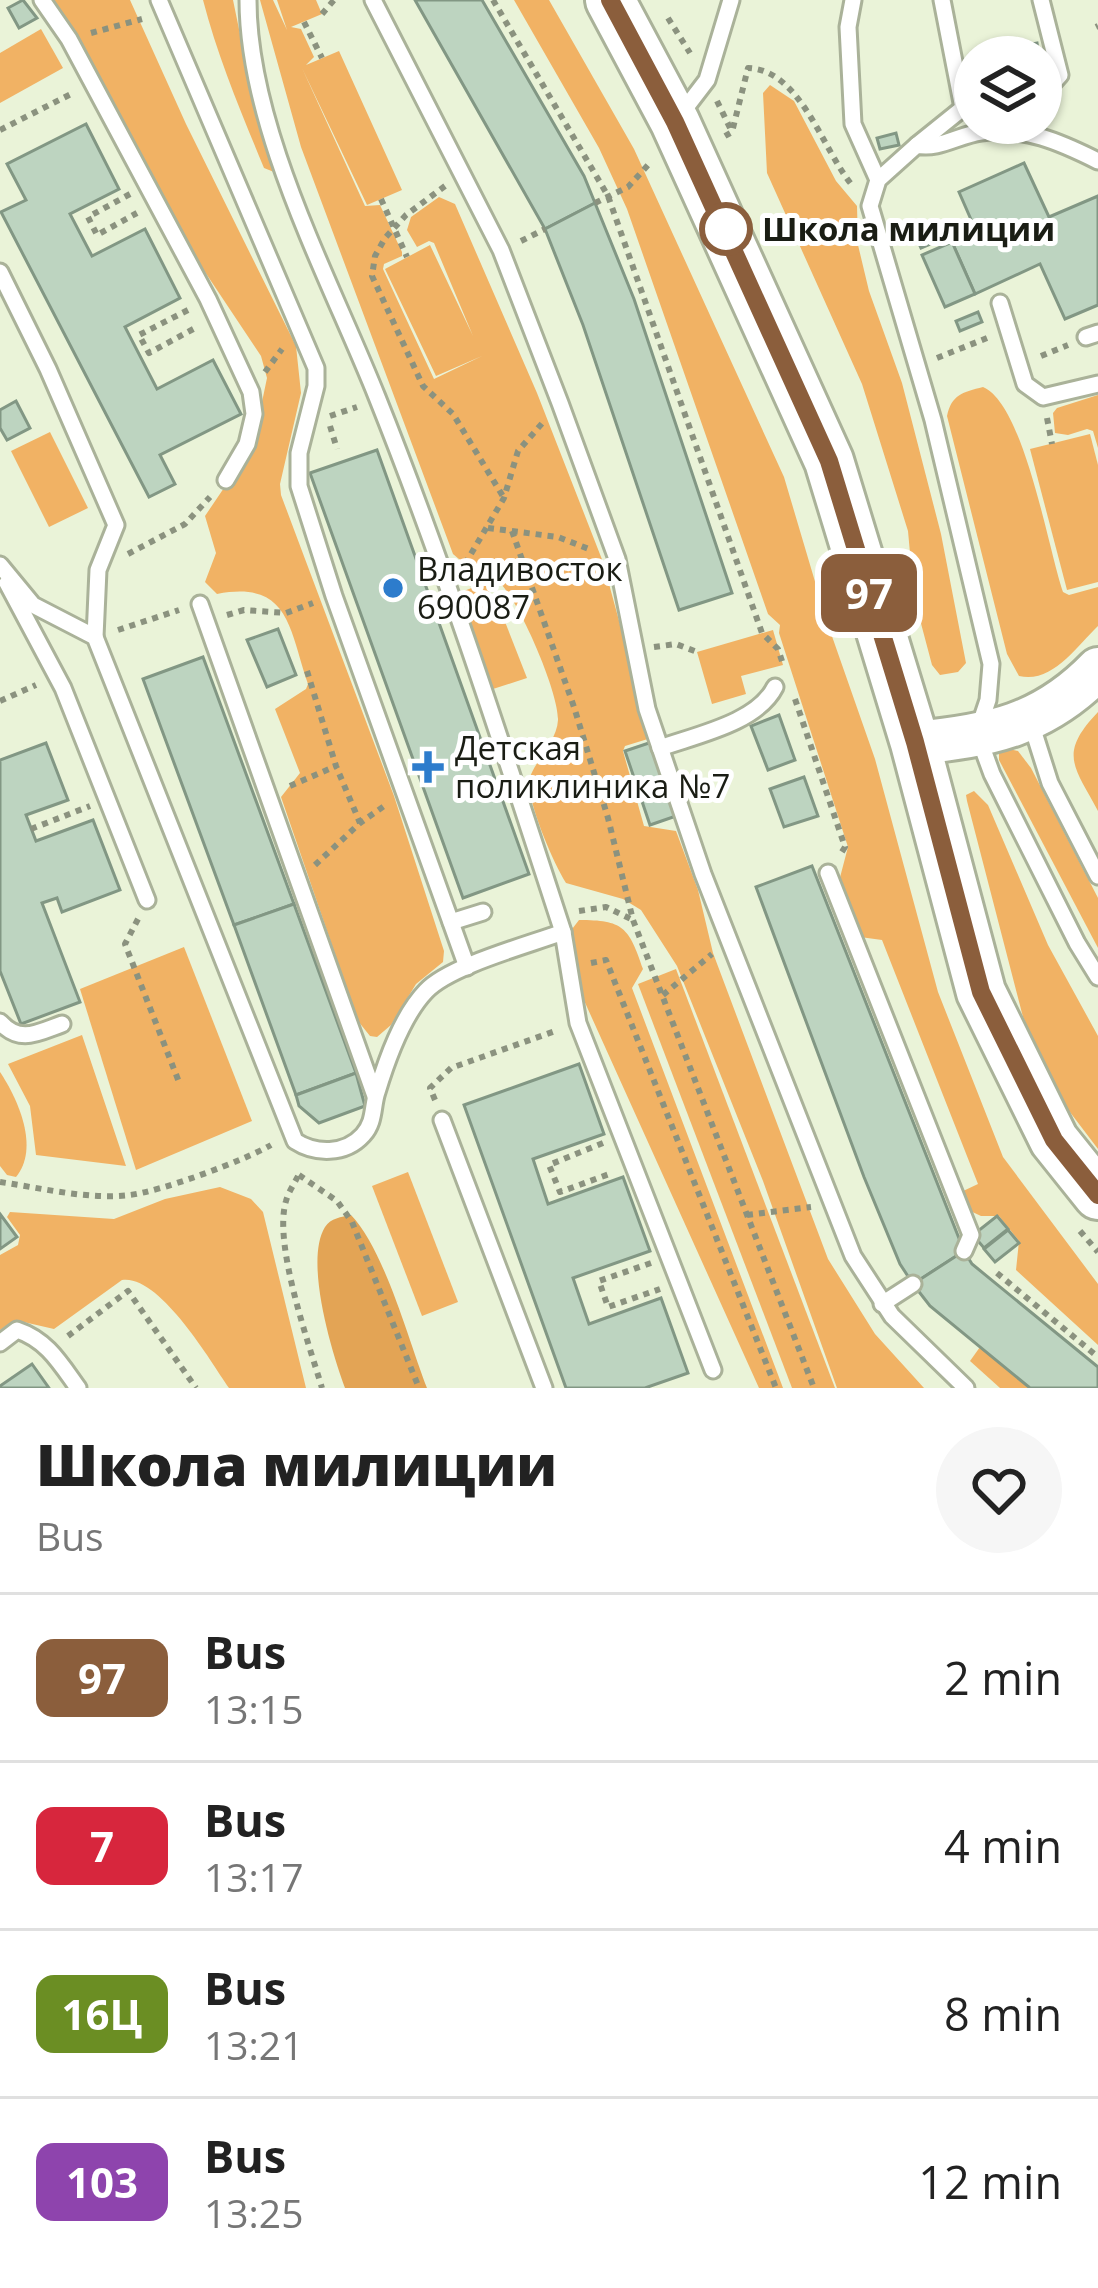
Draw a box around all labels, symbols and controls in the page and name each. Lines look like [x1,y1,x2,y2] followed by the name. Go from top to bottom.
[954,36,1062,144] map controls
[954,36,1062,144] button: layers
[701,204,751,254] marker: Школа милиции
[762,206,1055,251] place label: Школа милиции
[417,546,623,629] place label: Владивосток 690087
[815,554,923,632] line badge: 97
[845,564,893,621] text: 97
[380,575,406,601] marker: Владивосток 690087
[455,725,730,808] place label: Детская поликлиника №7
[412,751,444,783] marker: Детская поликлиника №7
[36,1425,557,1503] text: Школа милиции
[936,1427,1062,1553] button: heart
[36,1509,104,1562] text: Bus
[204,1621,286,1682] text: Bus
[944,1647,1062,1708] text: 2 min
[78,1649,126,1706] text: 97
[204,1682,303,1735] text: 13:15
[204,1789,286,1850] text: Bus
[944,1815,1062,1876] text: 4 min
[90,1817,114,1874] text: 7
[204,1850,303,1903] text: 13:17
[204,1957,286,2018] text: Bus
[944,1983,1062,2044] text: 8 min
[62,1985,142,2042] text: 16Ц
[204,2018,303,2071] text: 13:21
[204,2125,286,2186] text: Bus
[918,2151,1062,2212] text: 12 min
[66,2153,138,2210] text: 103
[204,2186,303,2239] text: 13:25

